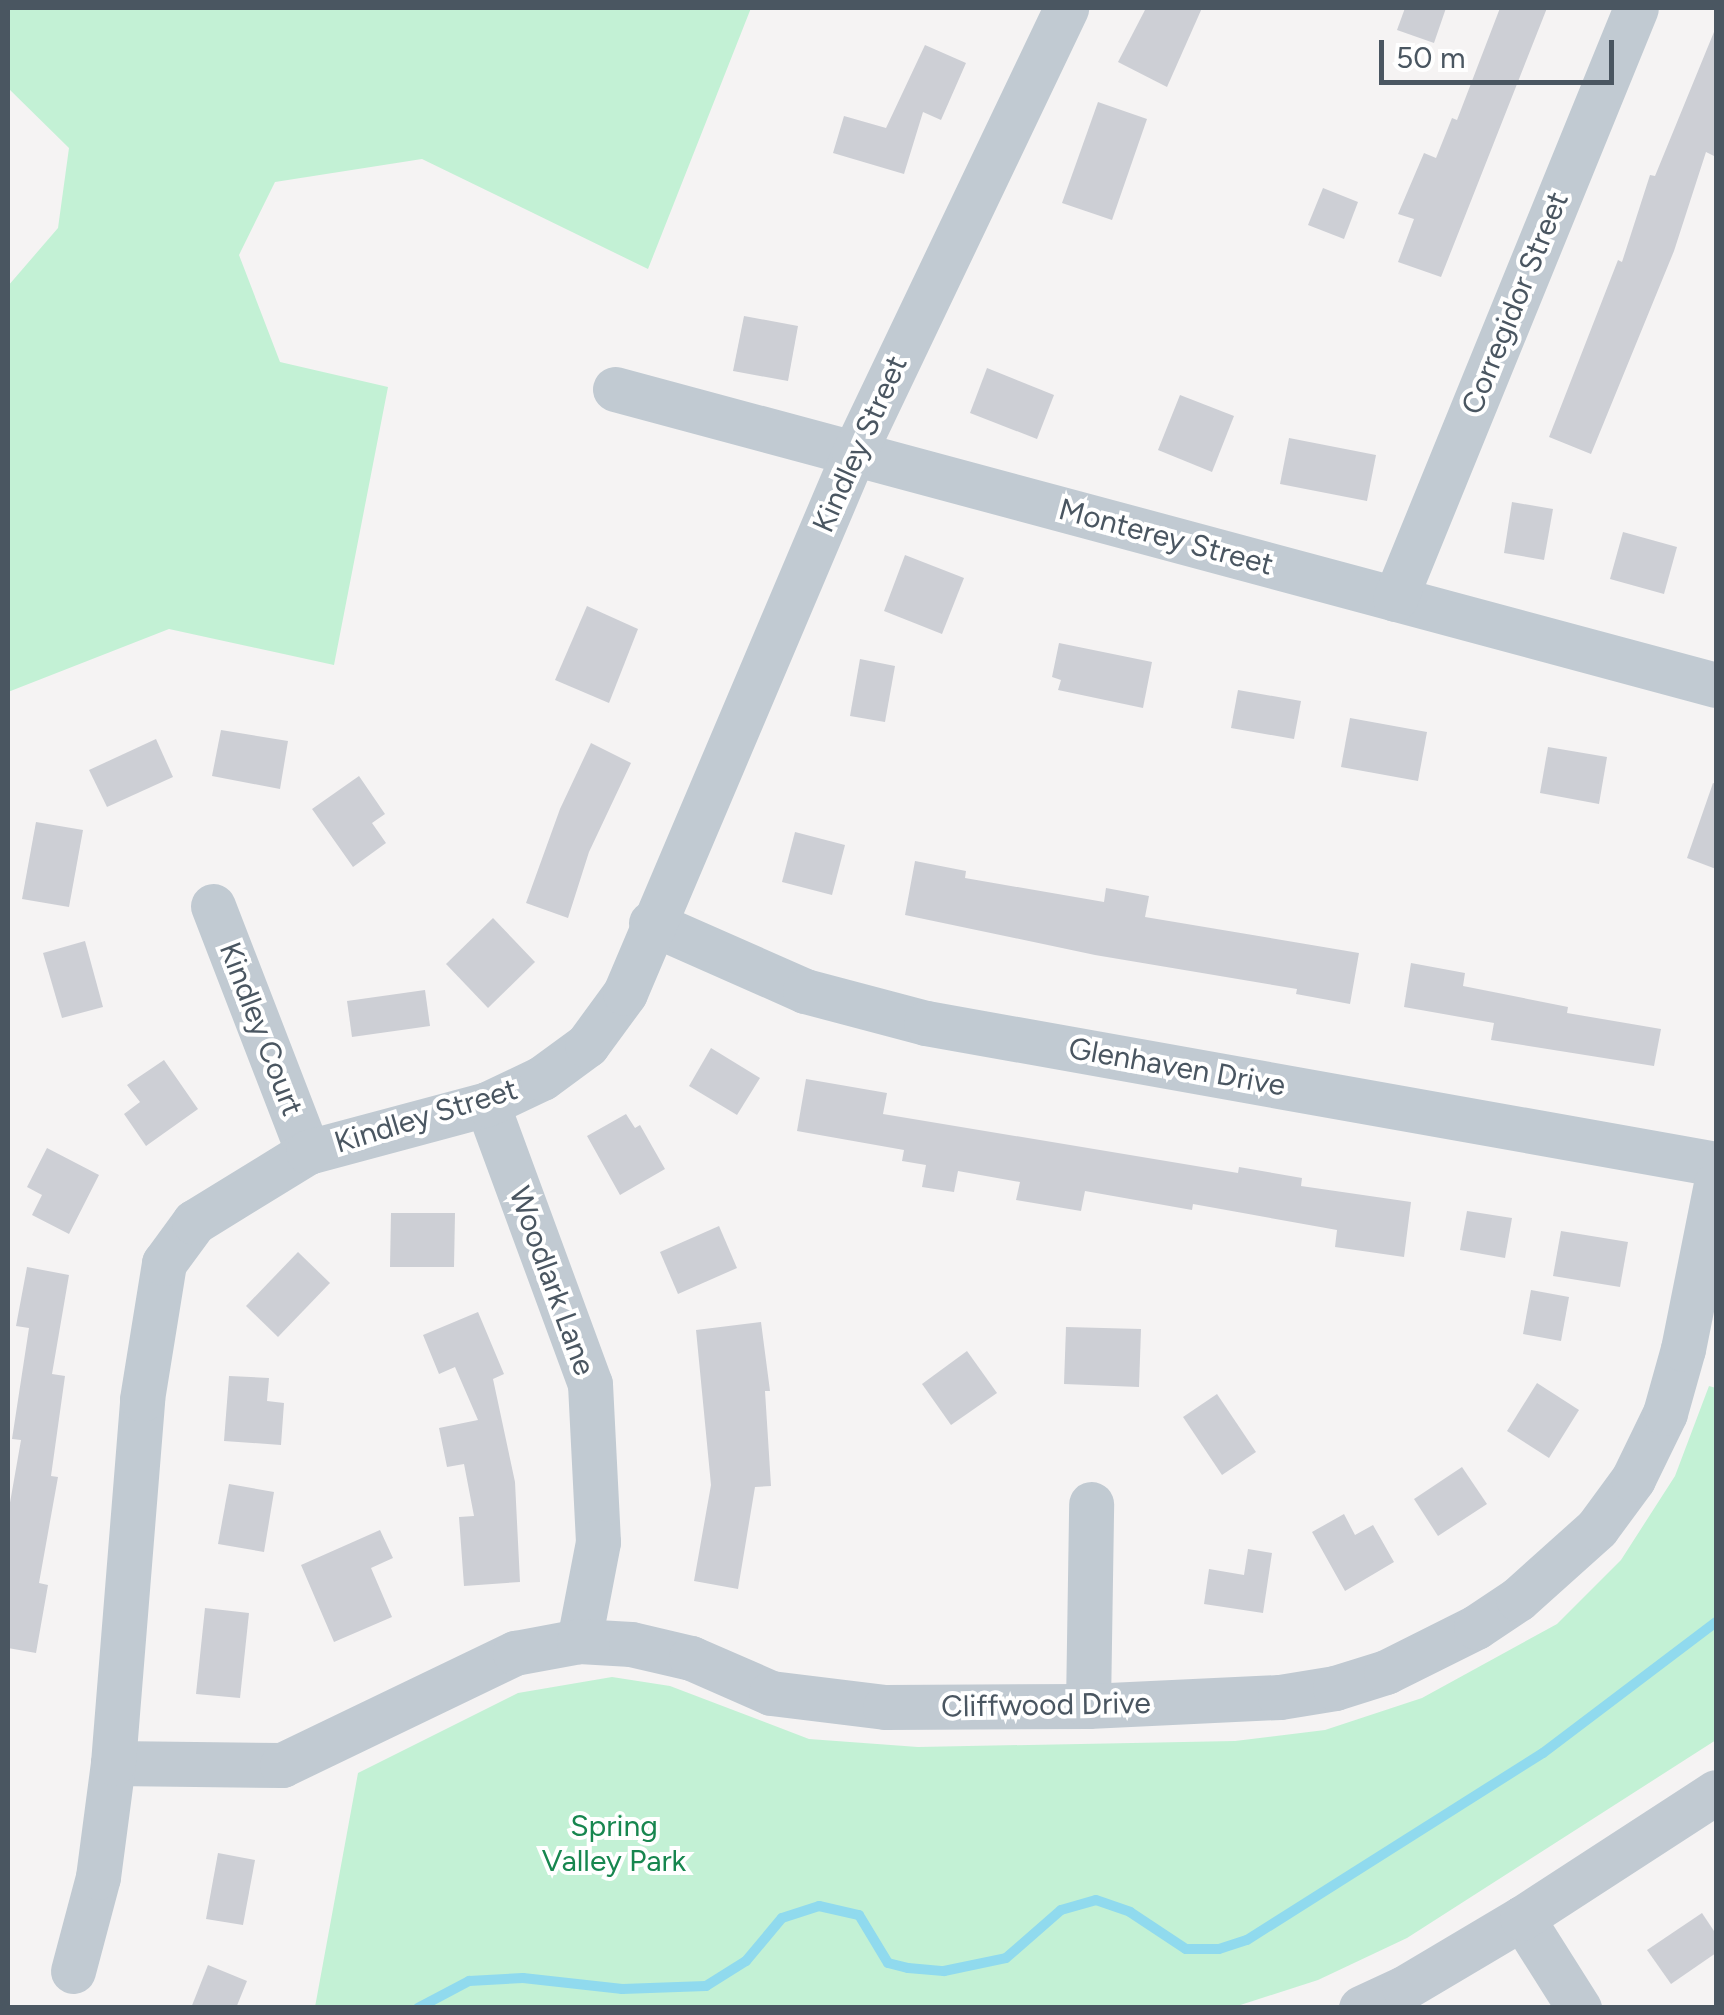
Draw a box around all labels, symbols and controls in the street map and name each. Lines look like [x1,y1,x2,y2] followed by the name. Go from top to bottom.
[1384,20,1619,82] scale bar
[1396,39,1465,76] text: 50 m
[1454,186,1576,420] street label: Corregidor Street
[805,350,915,538] street label: Kindley Street
[1055,491,1277,583] street label: Monterey Street
[211,937,311,1121] street label: Kindley Court
[1066,1030,1288,1104] street label: Glenhaven Drive
[330,1071,522,1161] street label: Kindley Street
[501,1182,603,1380] street label: Woodlark Lane
[941,1685,1151,1725] street label: Cliffwood Drive
[542,1808,686,1878] park label: Spring Valley Park

